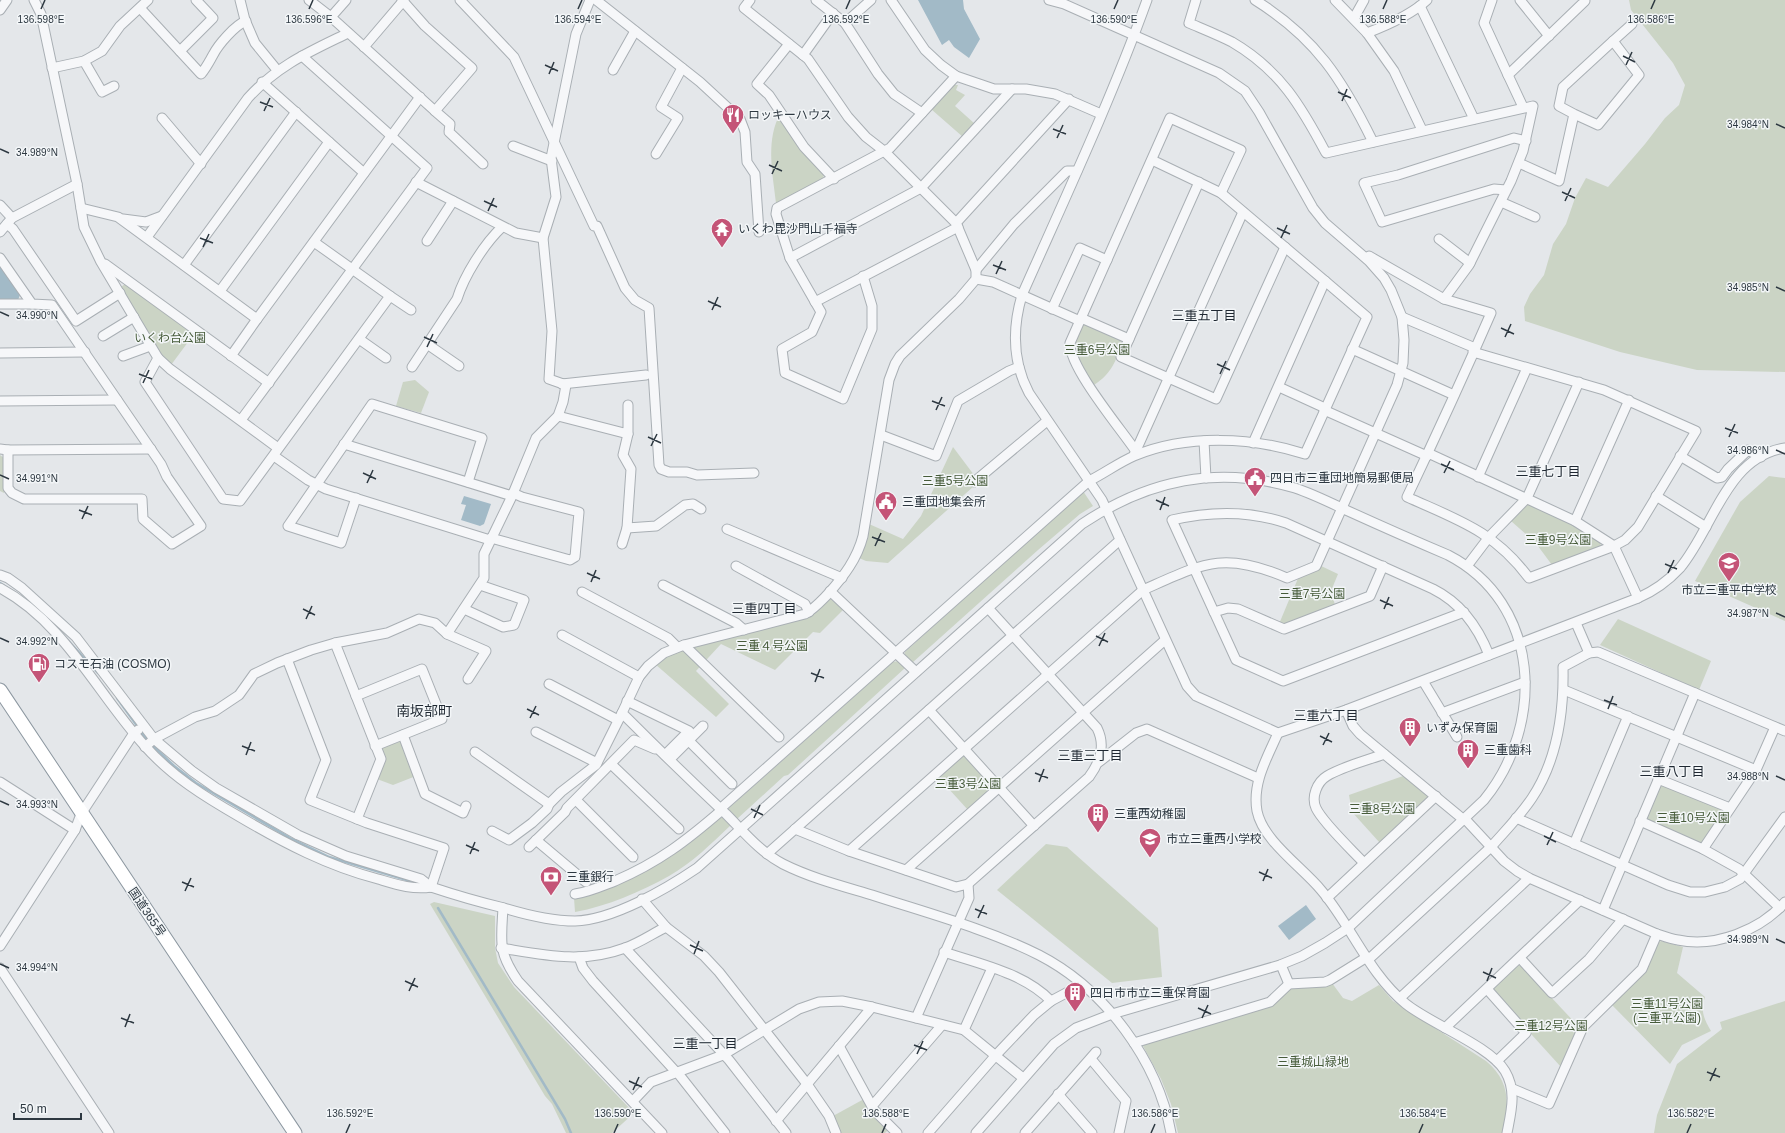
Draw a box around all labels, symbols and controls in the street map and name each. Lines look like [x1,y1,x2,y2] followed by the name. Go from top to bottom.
[18,14,65,25] text: 136.598°E
[286,14,333,25] text: 136.596°E
[555,14,602,25] text: 136.594°E
[823,14,870,25] text: 136.592°E
[1091,14,1138,25] text: 136.590°E
[1360,14,1407,25] text: 136.588°E
[1628,14,1675,25] text: 136.586°E
[720,102,746,135] restaurant icon: ロッキーハウス
[748,108,832,122] place label: ロッキーハウス
[1727,119,1769,130] text: 34.984°N
[16,147,58,158] text: 34.989°N
[709,216,735,249] temple icon: いくわ毘沙門山千福寺
[738,222,858,236] place label: いくわ毘沙門山千福寺
[1727,282,1769,293] text: 34.985°N
[1171,308,1237,323] district label: 三重五丁目
[16,310,58,321] text: 34.990°N
[134,331,206,345] park label: いくわ台公園
[1064,343,1130,357] park label: 三重6号公園
[1727,445,1769,456] text: 34.986°N
[1515,464,1581,479] district label: 三重七丁目
[1242,465,1268,498] public building icon: 四日市三重団地簡易郵便局
[1270,471,1414,485] place label: 四日市三重団地簡易郵便局
[16,473,58,484] text: 34.991°N
[922,474,988,488] park label: 三重5号公園
[873,489,899,522] public building icon: 三重団地集会所
[902,495,986,509] place label: 三重団地集会所
[1525,533,1591,547] park label: 三重9号公園
[1716,550,1742,583] school or university icon: 市立三重平中学校
[1681,583,1777,597] place label: 市立三重平中学校
[1279,587,1345,601] park label: 三重7号公園
[731,601,797,616] district label: 三重四丁目
[1727,608,1769,619] text: 34.987°N
[16,636,58,647] text: 34.992°N
[736,639,808,653] park label: 三重４号公園
[26,651,52,684] fuel station icon: コスモ石油 (COSMO)
[54,657,171,671] place label: コスモ石油 (COSMO)
[396,703,452,719] district label: 南坂部町
[1293,708,1359,723] district label: 三重六丁目
[1397,715,1423,748] building icon: いずみ保育園
[1426,721,1498,735] place label: いずみ保育園
[1455,737,1481,770] building icon: 三重歯科
[1484,743,1532,757] place label: 三重歯科
[1057,748,1123,763] district label: 三重三丁目
[1639,764,1705,779] district label: 三重八丁目
[1727,771,1769,782] text: 34.988°N
[935,777,1001,791] park label: 三重3号公園
[16,799,58,810] text: 34.993°N
[1085,801,1111,834] building icon: 三重西幼稚園
[1349,802,1415,816] park label: 三重8号公園
[1114,807,1186,821] place label: 三重西幼稚園
[1656,811,1730,825] park label: 三重10号公園
[1137,826,1163,859] school or university icon: 市立三重西小学校
[1166,832,1262,846] place label: 市立三重西小学校
[538,864,564,897] bank icon: 三重銀行
[566,870,614,884] place label: 三重銀行
[126,885,168,939] street label: 国道365号
[1727,934,1769,945] text: 34.989°N
[16,962,58,973] text: 34.994°N
[1062,980,1088,1013] building icon: 四日市市立三重保育園
[1090,986,1210,1000] place label: 四日市市立三重保育園
[1631,997,1703,1025] park label: 三重11号公園 (三重平公園)
[1514,1019,1588,1033] park label: 三重12号公園
[672,1036,738,1051] district label: 三重一丁目
[1277,1055,1349,1069] park label: 三重城山緑地
[14,1095,81,1121] scale bar
[20,1102,47,1116] text: 50 m
[327,1108,374,1119] text: 136.592°E
[595,1108,642,1119] text: 136.590°E
[863,1108,910,1119] text: 136.588°E
[1132,1108,1179,1119] text: 136.586°E
[1400,1108,1447,1119] text: 136.584°E
[1668,1108,1715,1119] text: 136.582°E

